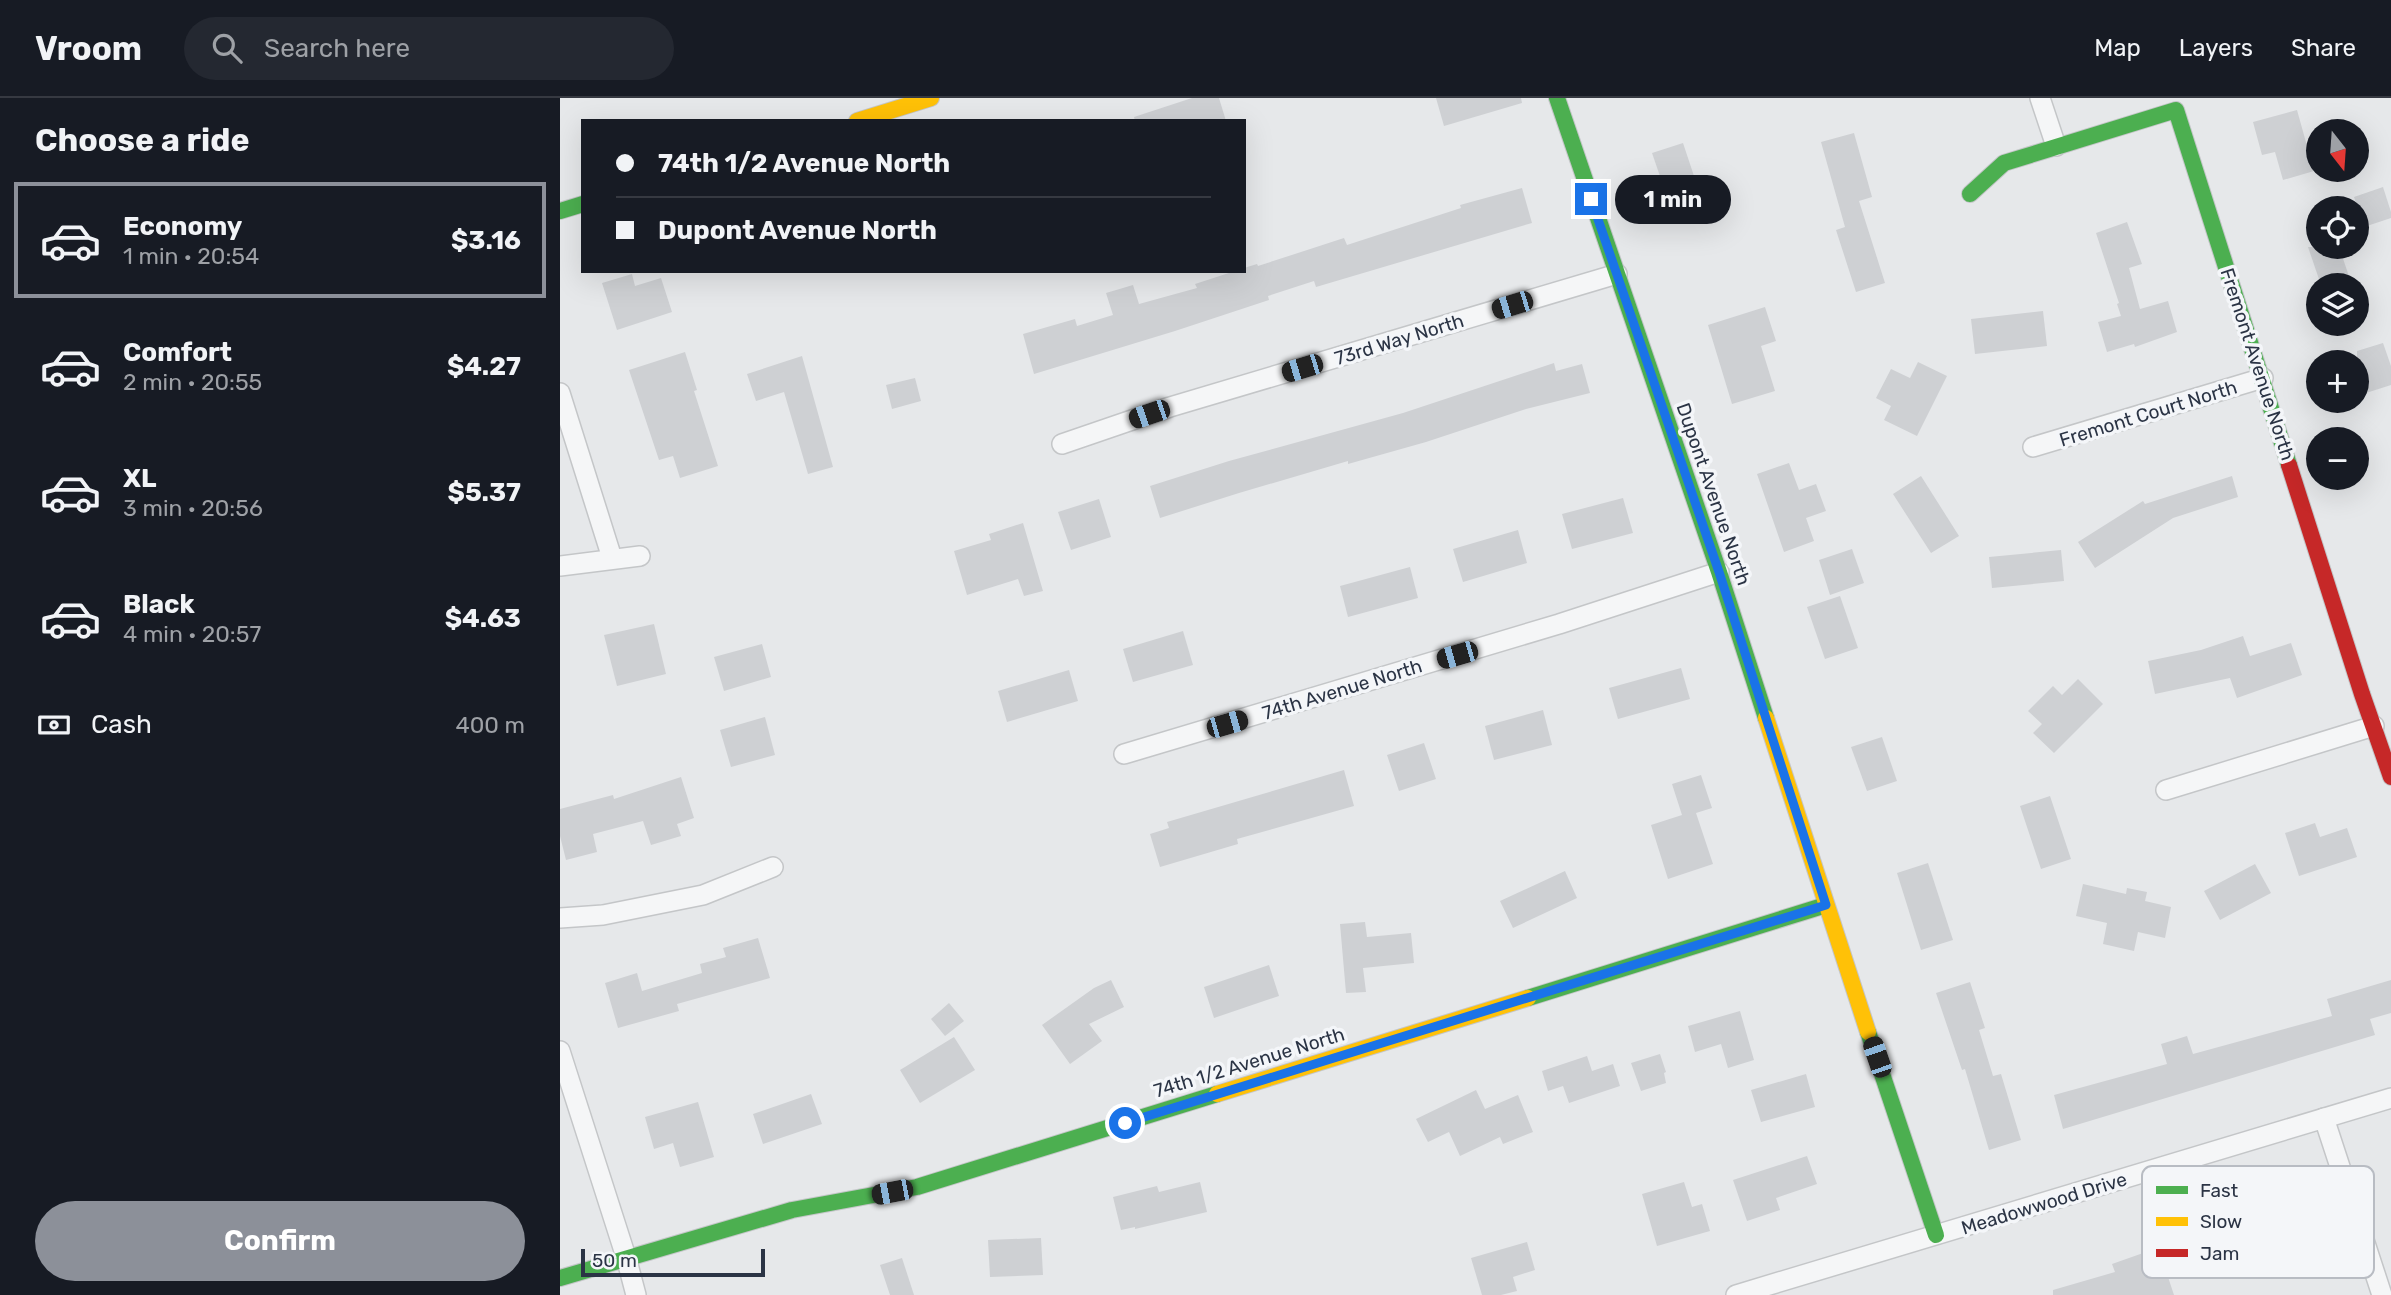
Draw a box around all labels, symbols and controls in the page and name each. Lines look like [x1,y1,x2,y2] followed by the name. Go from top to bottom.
[184,17,674,80] search box
[35,29,142,68] text: Vroom
[208,29,246,67] icon: search
[264,33,410,64] text: Search here
[2094,34,2141,62] text: Map
[2179,34,2253,62] text: Layers
[2291,34,2356,62] text: Share
[2306,119,2370,182] north arrow
[2306,119,2369,490] map controls
[35,121,249,159] text: Choose a ride
[658,148,950,179] text: 74th 1/2 Avenue North
[1616,174,1731,224] callout: 1 min
[1575,183,1607,215] route end
[1644,185,1702,213] text: 1 min
[2306,196,2369,259] button: locate
[39,209,102,272] icon: car
[123,211,242,242] text: Economy
[658,215,937,246] text: Dupont Avenue North
[451,225,521,256] text: $3.16
[123,242,259,270] text: 1 min · 20:54
[2216,265,2299,463] street label: Fremont Avenue North
[2306,273,2369,336] button: layers
[1489,289,1536,321] car
[1332,309,1467,370] street label: 73rd Way North
[39,335,102,398] icon: car
[123,337,232,368] text: Comfort
[2306,350,2369,413] button: +
[447,351,521,382] text: $4.27
[1279,352,1326,384] car
[123,368,262,396] text: 2 min · 20:55
[2057,376,2240,451] street label: Fremont Court North
[1126,397,1173,431] car
[1672,400,1756,588] street label: Dupont Avenue North
[2306,427,2369,490] button: −
[39,461,102,524] icon: car
[123,463,156,494] text: XL
[448,477,521,508] text: $5.37
[123,494,263,522] text: 3 min · 20:56
[39,587,102,650] icon: car
[123,589,195,620] text: Black
[445,603,521,634] text: $4.63
[123,620,261,648] text: 4 min · 20:57
[1434,639,1481,671] car
[1260,654,1425,725] street label: 74th Avenue North
[35,706,73,744] icon: cash
[1204,708,1251,740] car
[91,709,152,740] text: Cash
[455,711,525,739] text: 400 m
[1151,1022,1347,1102] street label: 74th 1/2 Avenue North
[1861,1034,1894,1080] car
[1109,1107,1141,1139] route start
[2142,1166,2374,1278] legend
[1959,1167,2130,1240] street label: Meadowwood Drive
[870,1178,915,1206] car
[2200,1179,2239,1202] text: Fast
[35,1201,525,1281] button: Confirm
[2200,1210,2242,1233] text: Slow
[2200,1242,2239,1265] text: Jam
[581,1246,765,1278] scale bar
[592,1249,637,1272] text: 50 m

